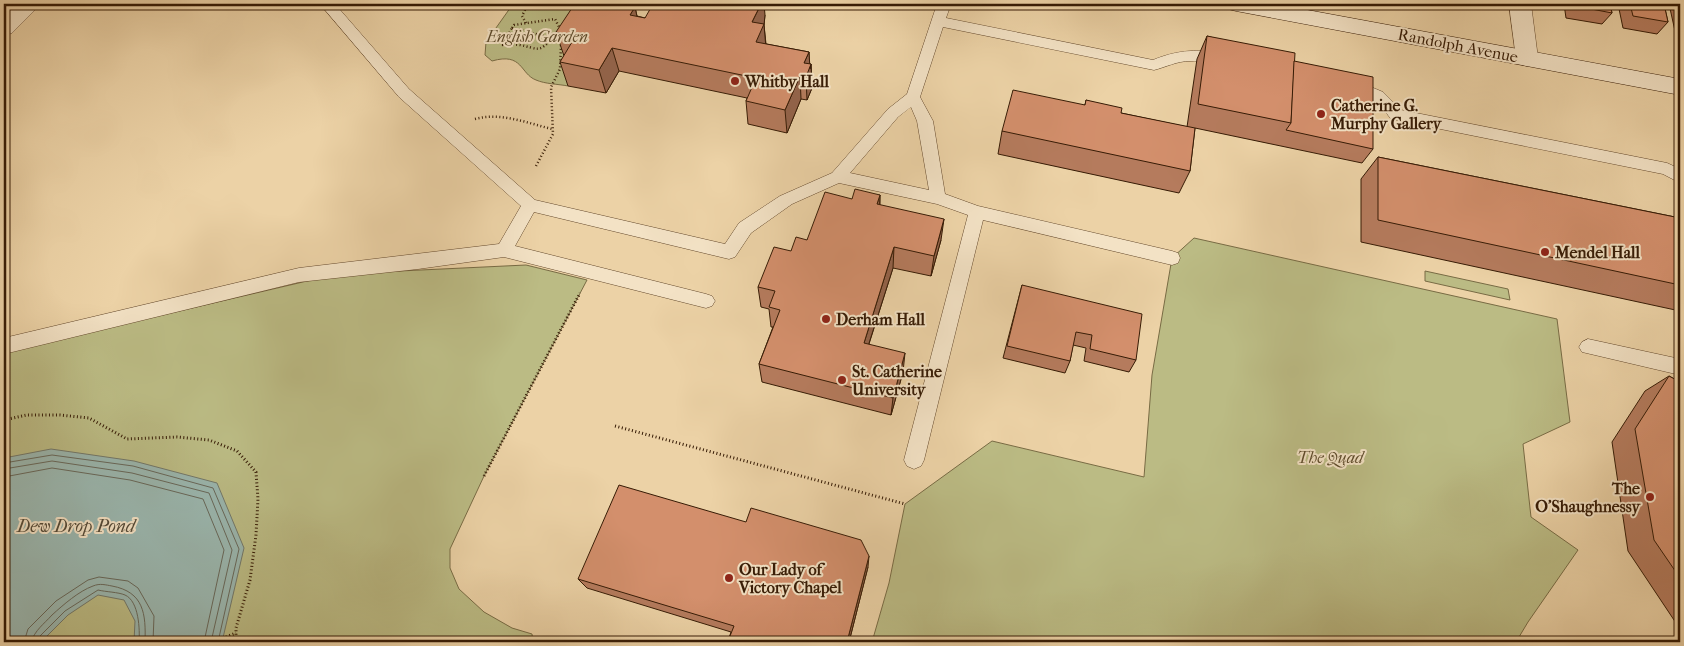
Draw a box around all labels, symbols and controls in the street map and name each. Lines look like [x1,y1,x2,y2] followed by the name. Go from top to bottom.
[1396,25,1520,66] street label: Randolph Avenue
[485,27,588,46] park label: English Garden
[744,72,829,92] place label: Whitby Hall
[729,75,741,87] marker: Whitby Hall
[1330,96,1443,134] place label: Catherine G. Murphy Gallery
[1315,108,1327,120] marker: Catherine G. Murphy Gallery
[1554,243,1640,262] place label: Mendel Hall
[1539,246,1551,258] marker: Mendel Hall
[836,310,925,329] place label: Derham Hall
[820,313,832,325] marker: Derham Hall
[851,362,942,400] place label: St. Catherine University
[836,374,848,386] marker: St. Catherine University
[1297,448,1365,468] park label: The Quad
[1535,479,1641,517] place label: The O'Shaughnessy
[1644,491,1656,503] marker: The O'Shaughnessy
[16,516,138,537] water label: Dew Drop Pond
[738,560,842,598] place label: Our Lady of Victory Chapel
[723,572,735,584] marker: Our Lady of Victory Chapel

